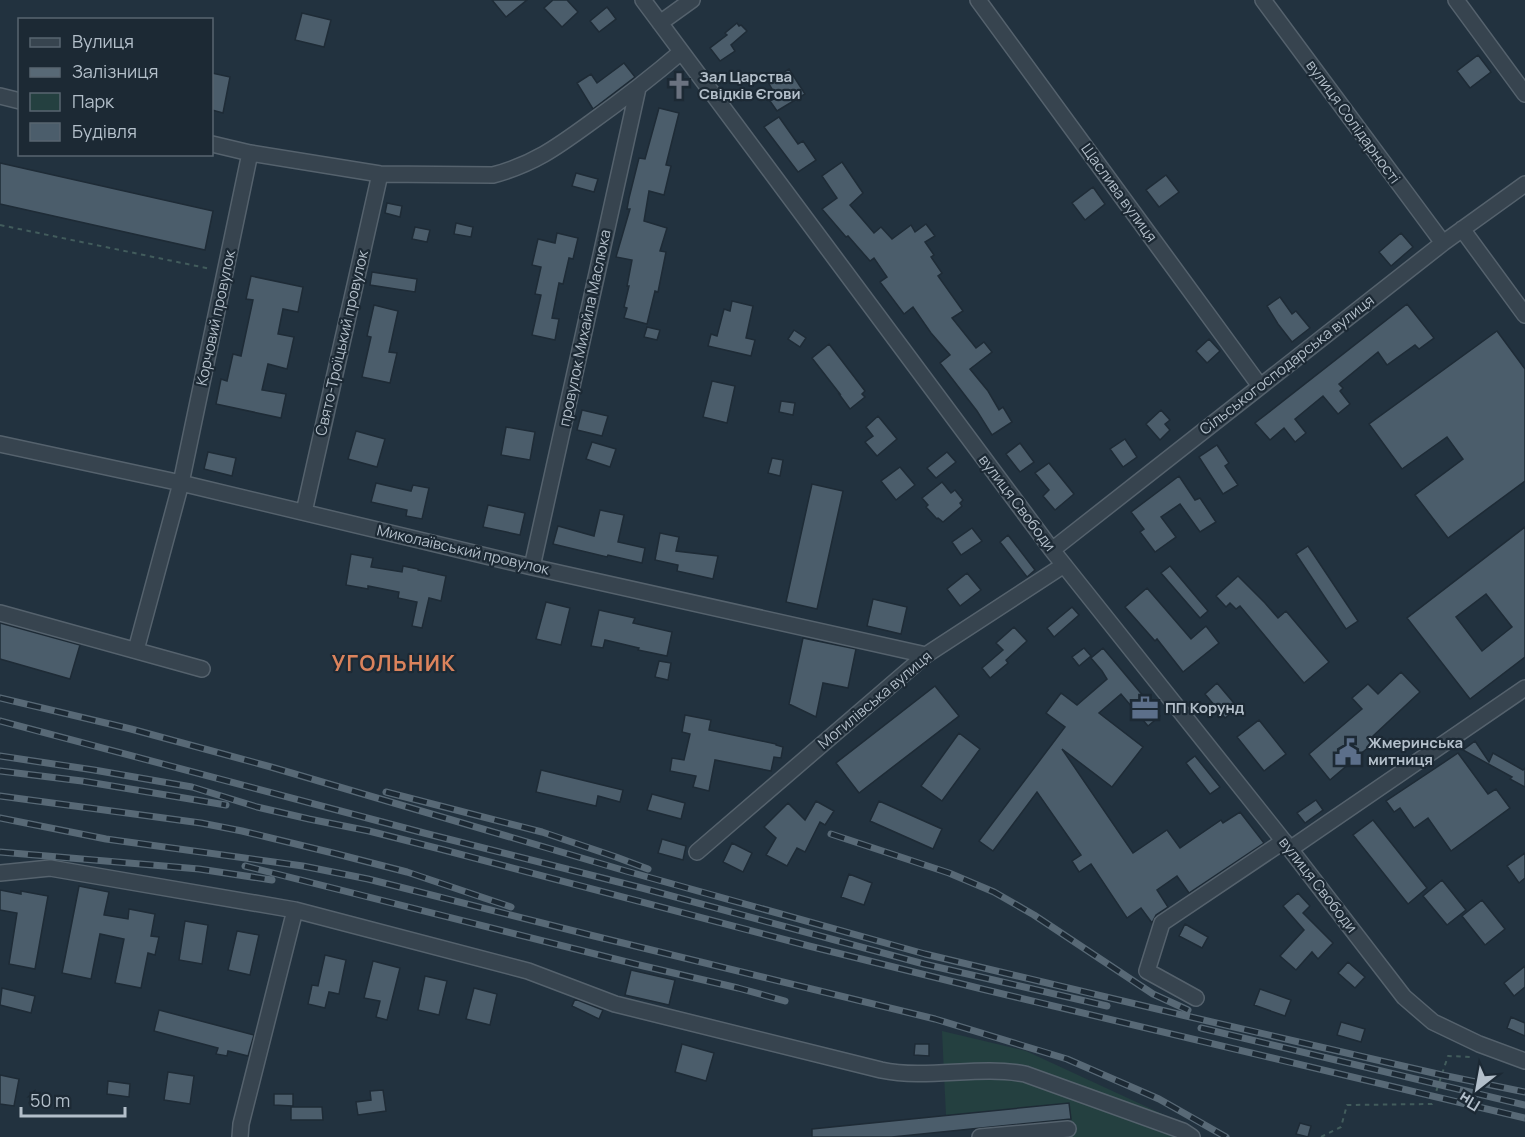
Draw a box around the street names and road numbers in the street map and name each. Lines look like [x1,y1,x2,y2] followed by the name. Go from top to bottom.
[1301,56,1405,188] street label: вулиця Солідарності
[1076,139,1162,246] street label: Щаслива вулиця
[553,228,616,428] street label: провулок Михайла Маслюка
[191,248,240,388] street label: Корчовий провулок
[310,248,373,438] street label: Свято-Троїцький провулок
[1195,290,1378,440] street label: Сільськогосподарська вулиця
[974,450,1061,555] street label: вулиця Свободи
[375,519,552,580] street label: Миколаївський провулок
[813,646,936,753] street label: Могилівська вулиця
[1274,832,1362,937] street label: вулиця Свободи

